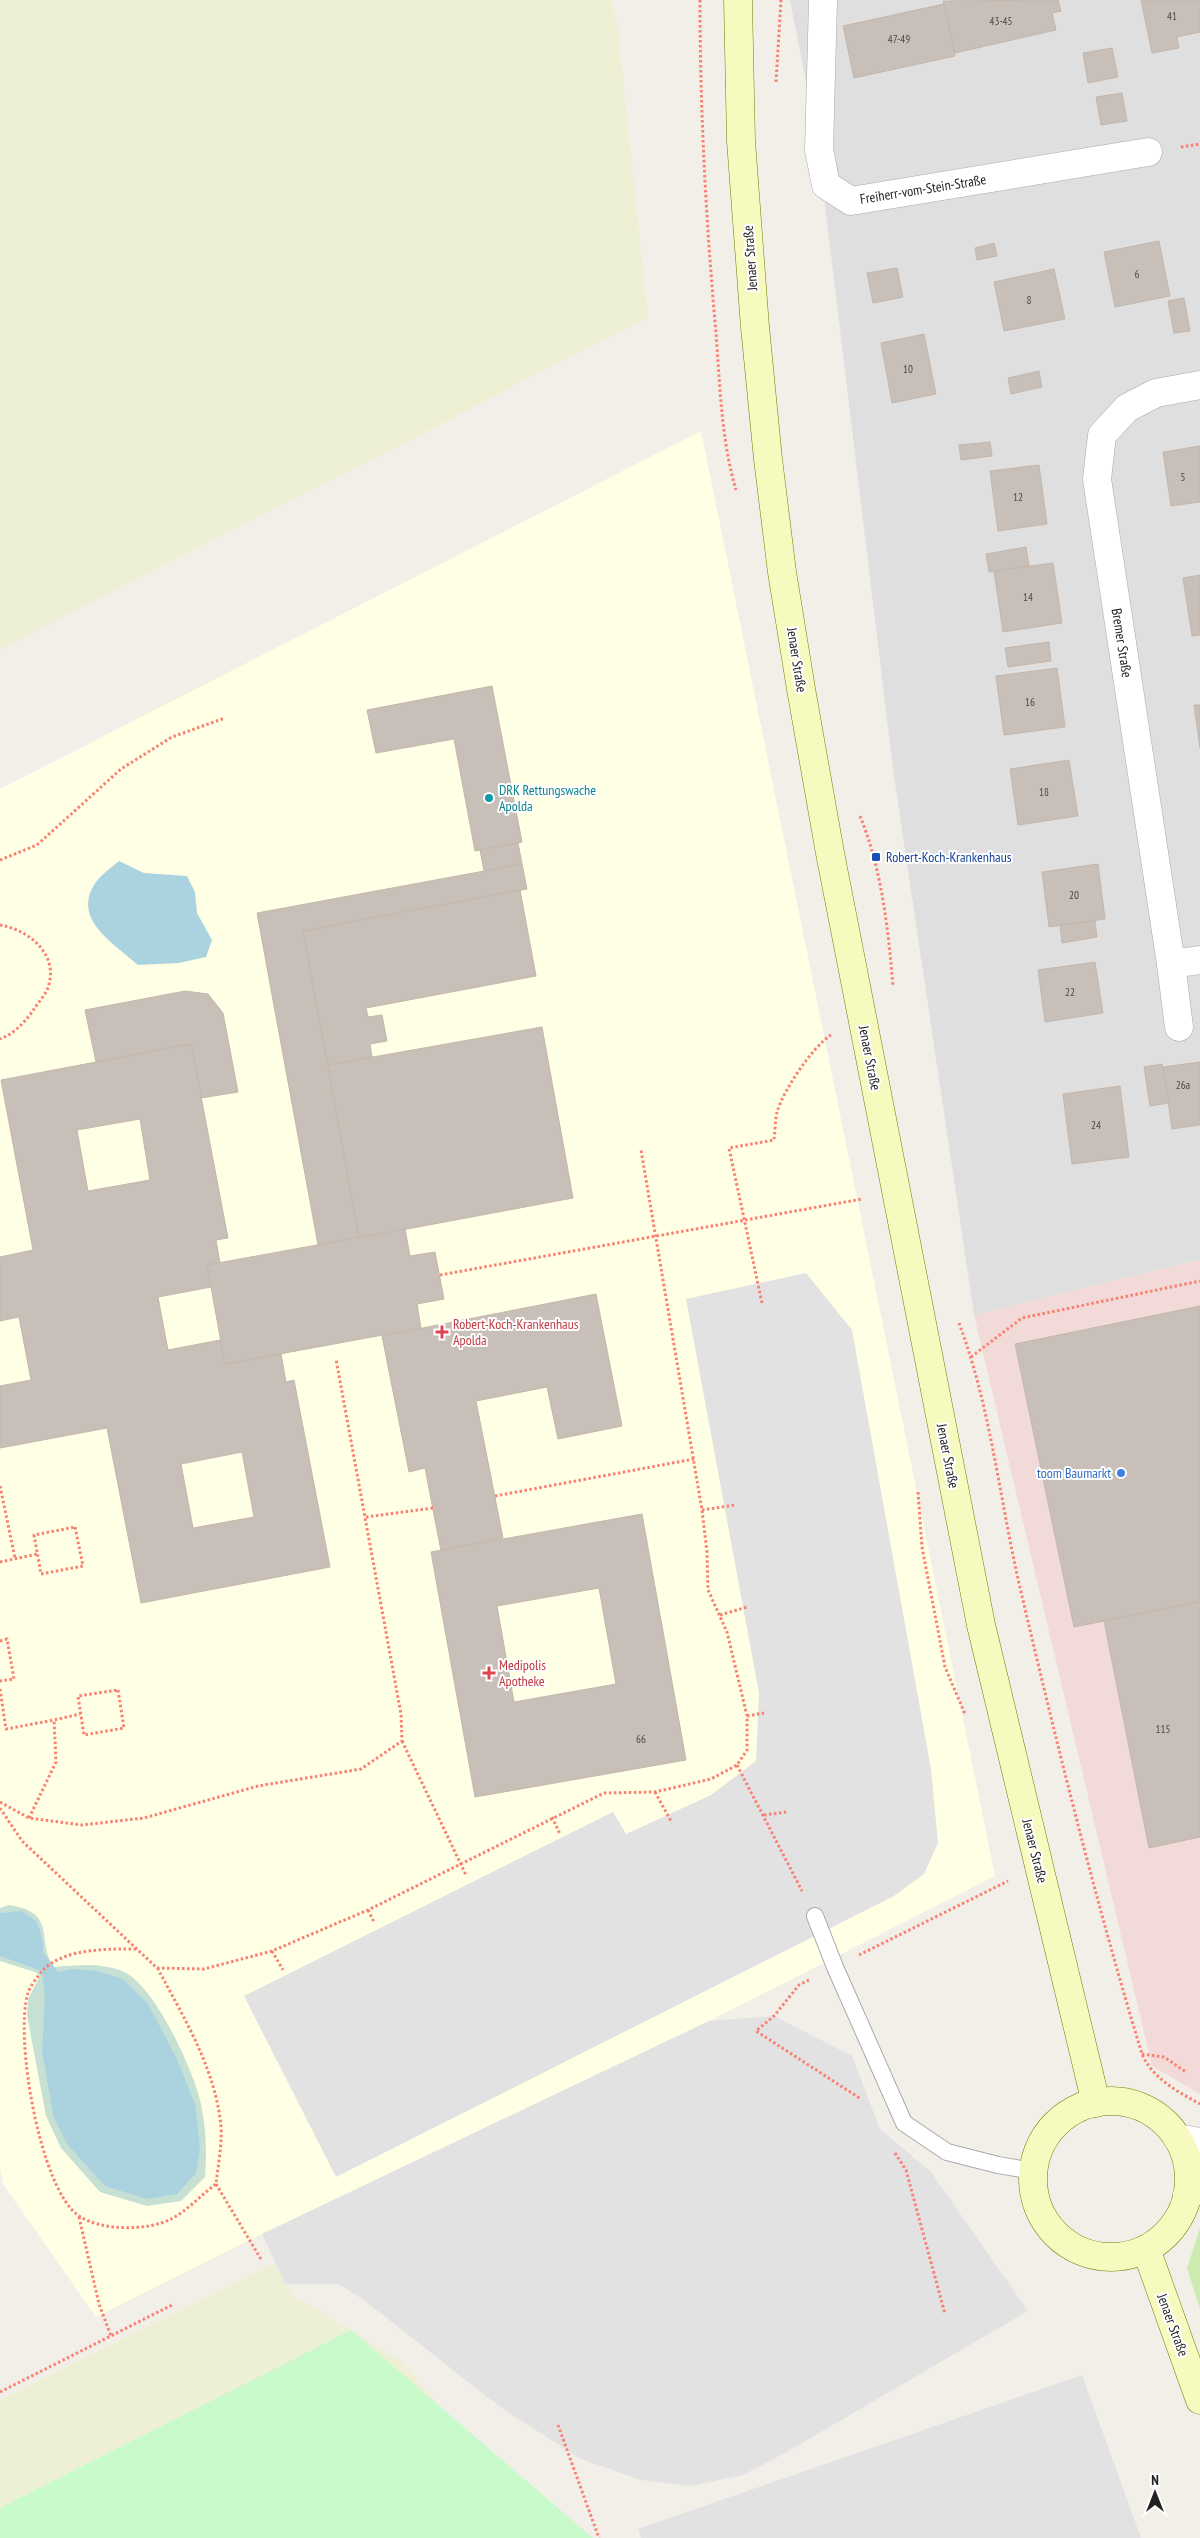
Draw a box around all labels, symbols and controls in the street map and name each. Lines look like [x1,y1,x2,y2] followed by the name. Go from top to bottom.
[1167,9,1177,23] house number: 41
[989,14,1013,28] house number: 43-45
[888,32,910,46] house number: 47-49
[859,170,988,208] street label: Freiherr-vom-Stein-Straße
[739,225,761,292] street label: Jenaer Straße
[1135,267,1140,281] house number: 6
[1027,293,1032,307] house number: 8
[903,362,913,376] house number: 10
[1181,470,1186,484] house number: 5
[1013,490,1023,504] house number: 12
[1023,590,1033,604] house number: 14
[1108,607,1136,679] street label: Bremer Straße
[783,625,811,694] street label: Jenaer Straße
[1025,695,1035,709] house number: 16
[499,781,596,815] place label: DRK Rettungswache Apolda
[1039,785,1049,799] house number: 18
[483,792,495,804] marker: DRK Rettungswache Apolda
[886,848,1012,866] place label: Robert-Koch-Krankenhaus
[870,851,882,863] marker: Robert-Koch-Krankenhaus
[1069,888,1079,902] house number: 20
[1065,985,1075,999] house number: 22
[855,1023,885,1092] street label: Jenaer Straße
[1176,1078,1190,1092] house number: 26a
[1091,1118,1101,1132] house number: 24
[453,1315,579,1349] place label: Robert-Koch-Krankenhaus Apolda
[435,1325,449,1339] marker: Robert-Koch-Krankenhaus Apolda
[933,1421,963,1490] street label: Jenaer Straße
[1037,1464,1111,1482] place label: toom Baumarkt
[1115,1467,1127,1479] marker: toom Baumarkt
[499,1656,546,1690] place label: Medipolis Apotheke
[483,1667,495,1679] marker: Medipolis Apotheke
[1156,1722,1170,1736] house number: 115
[636,1732,646,1746] house number: 66
[1018,1816,1052,1885] street label: Jenaer Straße
[1153,2290,1193,2359] street label: Jenaer Straße
[1130,2468,1180,2518] north arrow
[1151,2471,1159,2489] text: N

